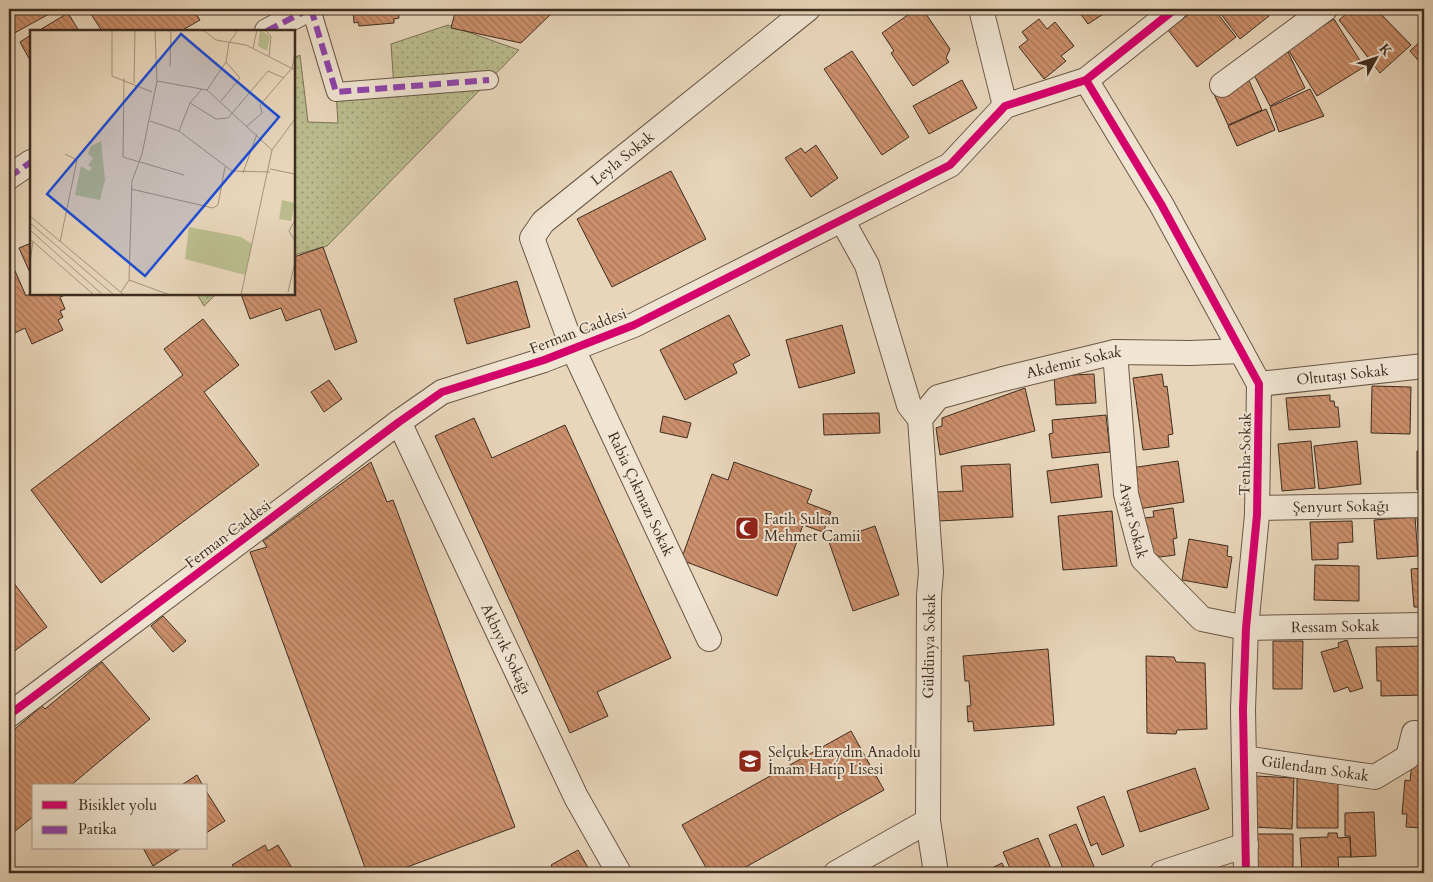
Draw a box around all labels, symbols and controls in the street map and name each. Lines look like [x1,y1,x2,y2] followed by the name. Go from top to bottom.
[30,30,295,295] inset map
[1350,32,1400,82] north arrow
[1375,40,1397,61] text: K
[586,126,658,190] street label: Leyla Sokak
[527,303,629,359] street label: Ferman Caddesi
[1024,342,1122,383] street label: Akdemir Sokak
[1295,360,1390,390] street label: Oltutaşı Sokak
[1234,412,1256,496] street label: Tenha Sokak
[603,428,679,560] street label: Rabia Çıkmazı Sokak
[1115,482,1152,561] street label: Avşar Sokak
[181,495,275,573] street label: Ferman Caddesi
[1293,496,1389,517] street label: Şenyurt Sokağı
[764,509,861,546] place label: Fatih Sultan Mehmet Camii
[734,515,760,541] mosque icon: Fatih Sultan Mehmet Camii
[918,593,940,699] street label: Güldünya Sokak
[476,600,536,698] street label: Akbıyık Sokağı
[1291,616,1380,637] street label: Ressam Sokak
[768,742,921,779] place label: Selçuk Eraydın Anadolu İmam Hatip Lisesi
[737,748,763,774] school or university icon: Selçuk Eraydın Anadolu İmam Hatip Lisesi
[1260,751,1370,786] street label: Gülendam Sokak
[32,784,208,850] legend
[78,795,157,815] text: Bisiklet yolu
[78,819,117,839] text: Patika

